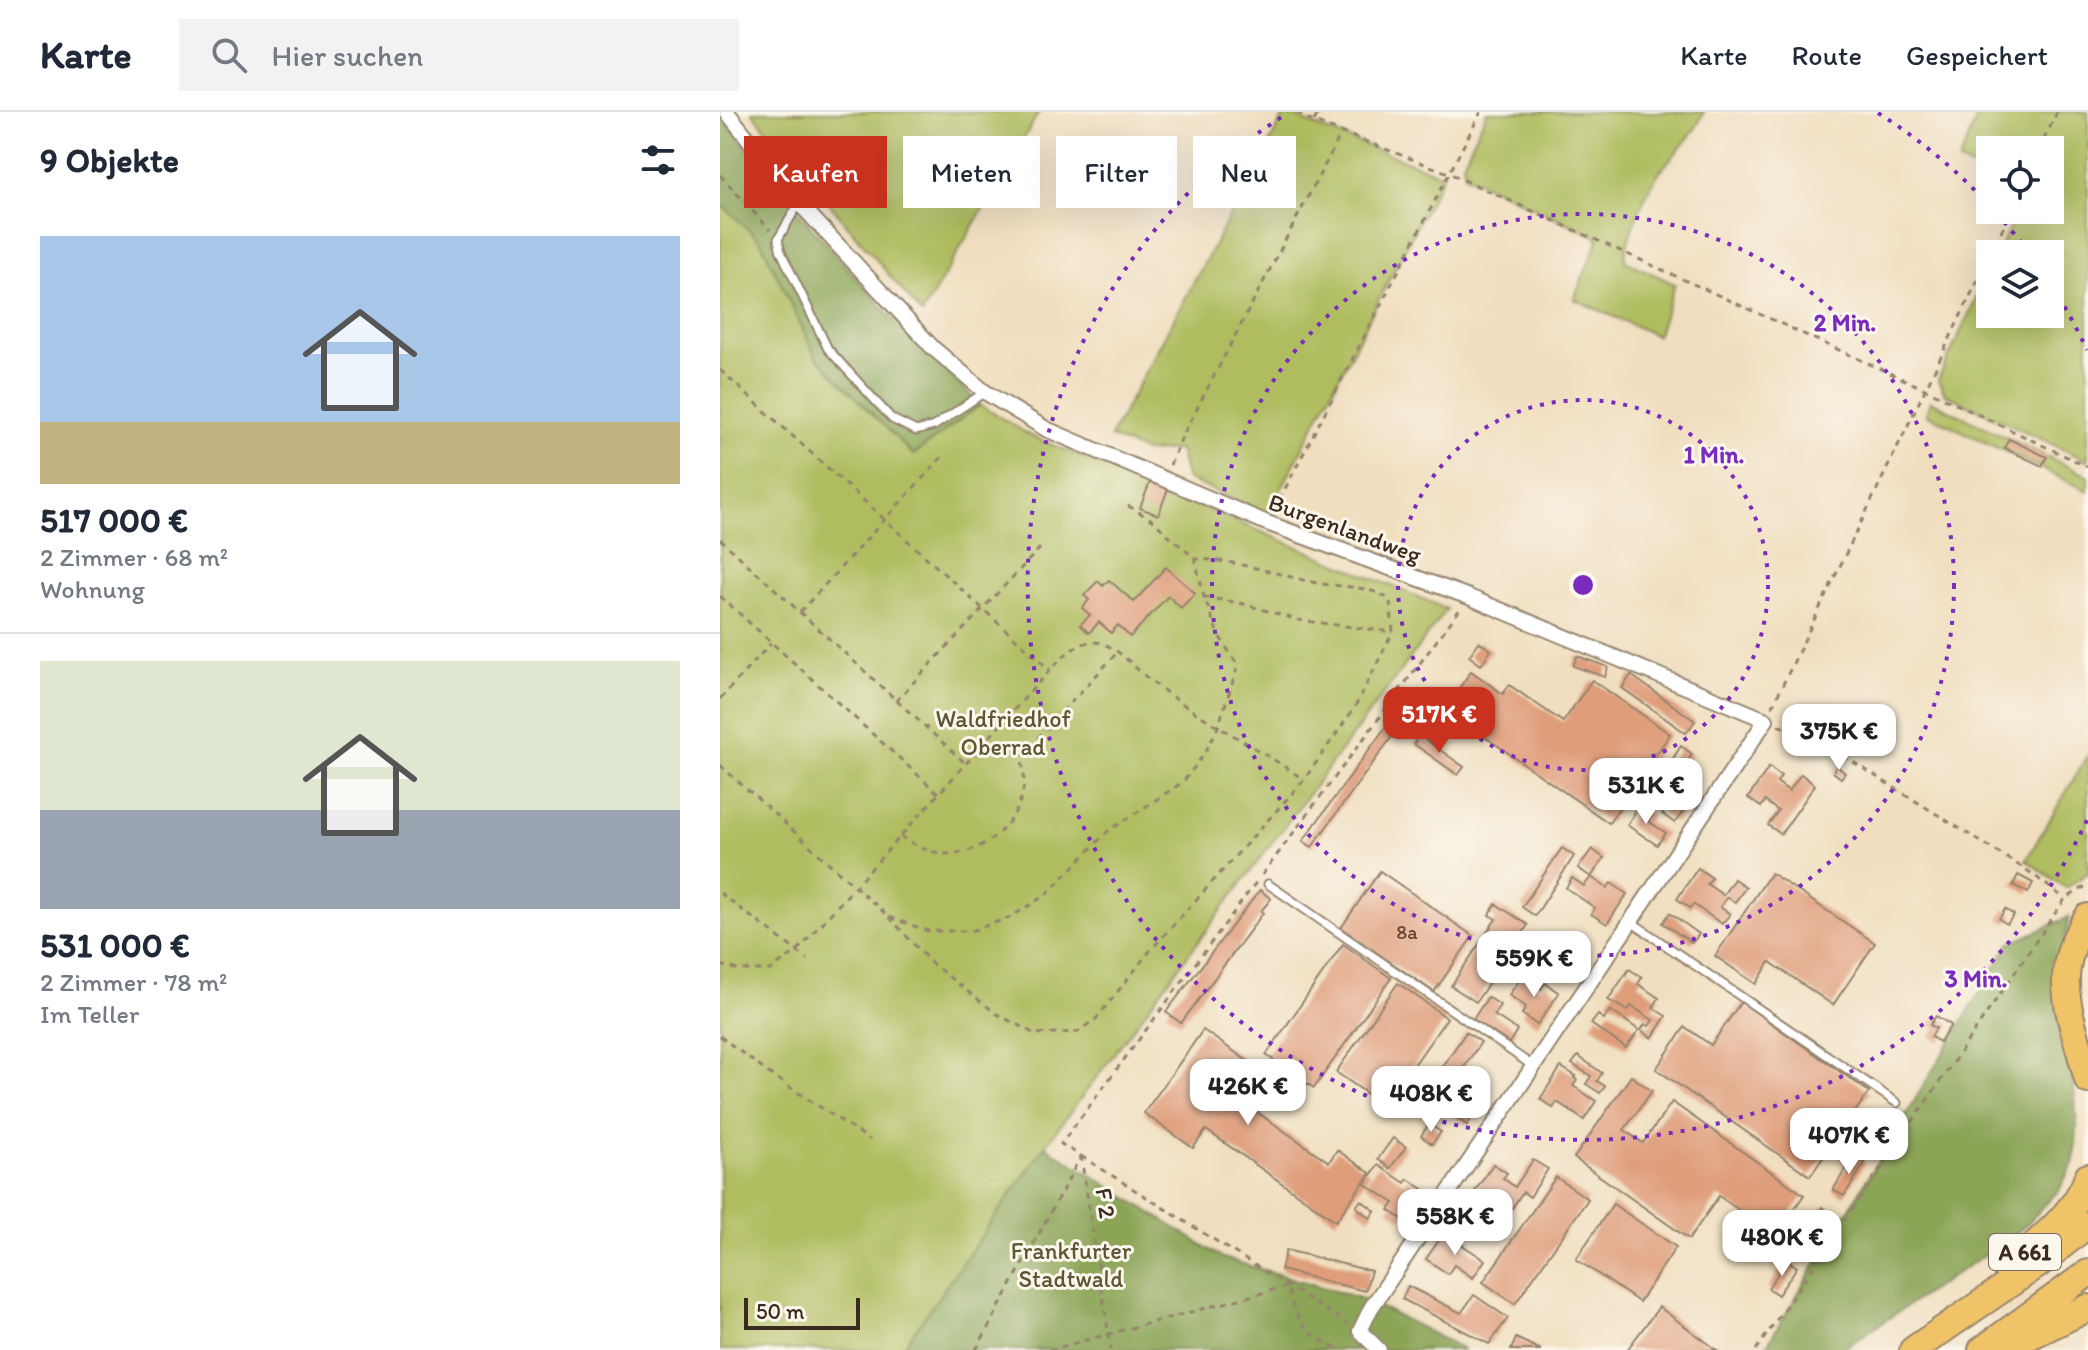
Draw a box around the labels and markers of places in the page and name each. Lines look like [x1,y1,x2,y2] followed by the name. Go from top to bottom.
[1569,571,1597,599] centre of rings
[1374,687,1504,755] pin: 517K €
[1774,704,1904,772] pin: 375K €
[1581,758,1711,826] pin: 531K €
[1469,931,1599,999] pin: 559K €
[1183,1059,1313,1127] pin: 426K €
[1366,1066,1496,1134] pin: 408K €
[1784,1108,1914,1176] pin: 407K €
[1390,1189,1520,1257] pin: 558K €
[1717,1210,1847,1278] pin: 480K €

